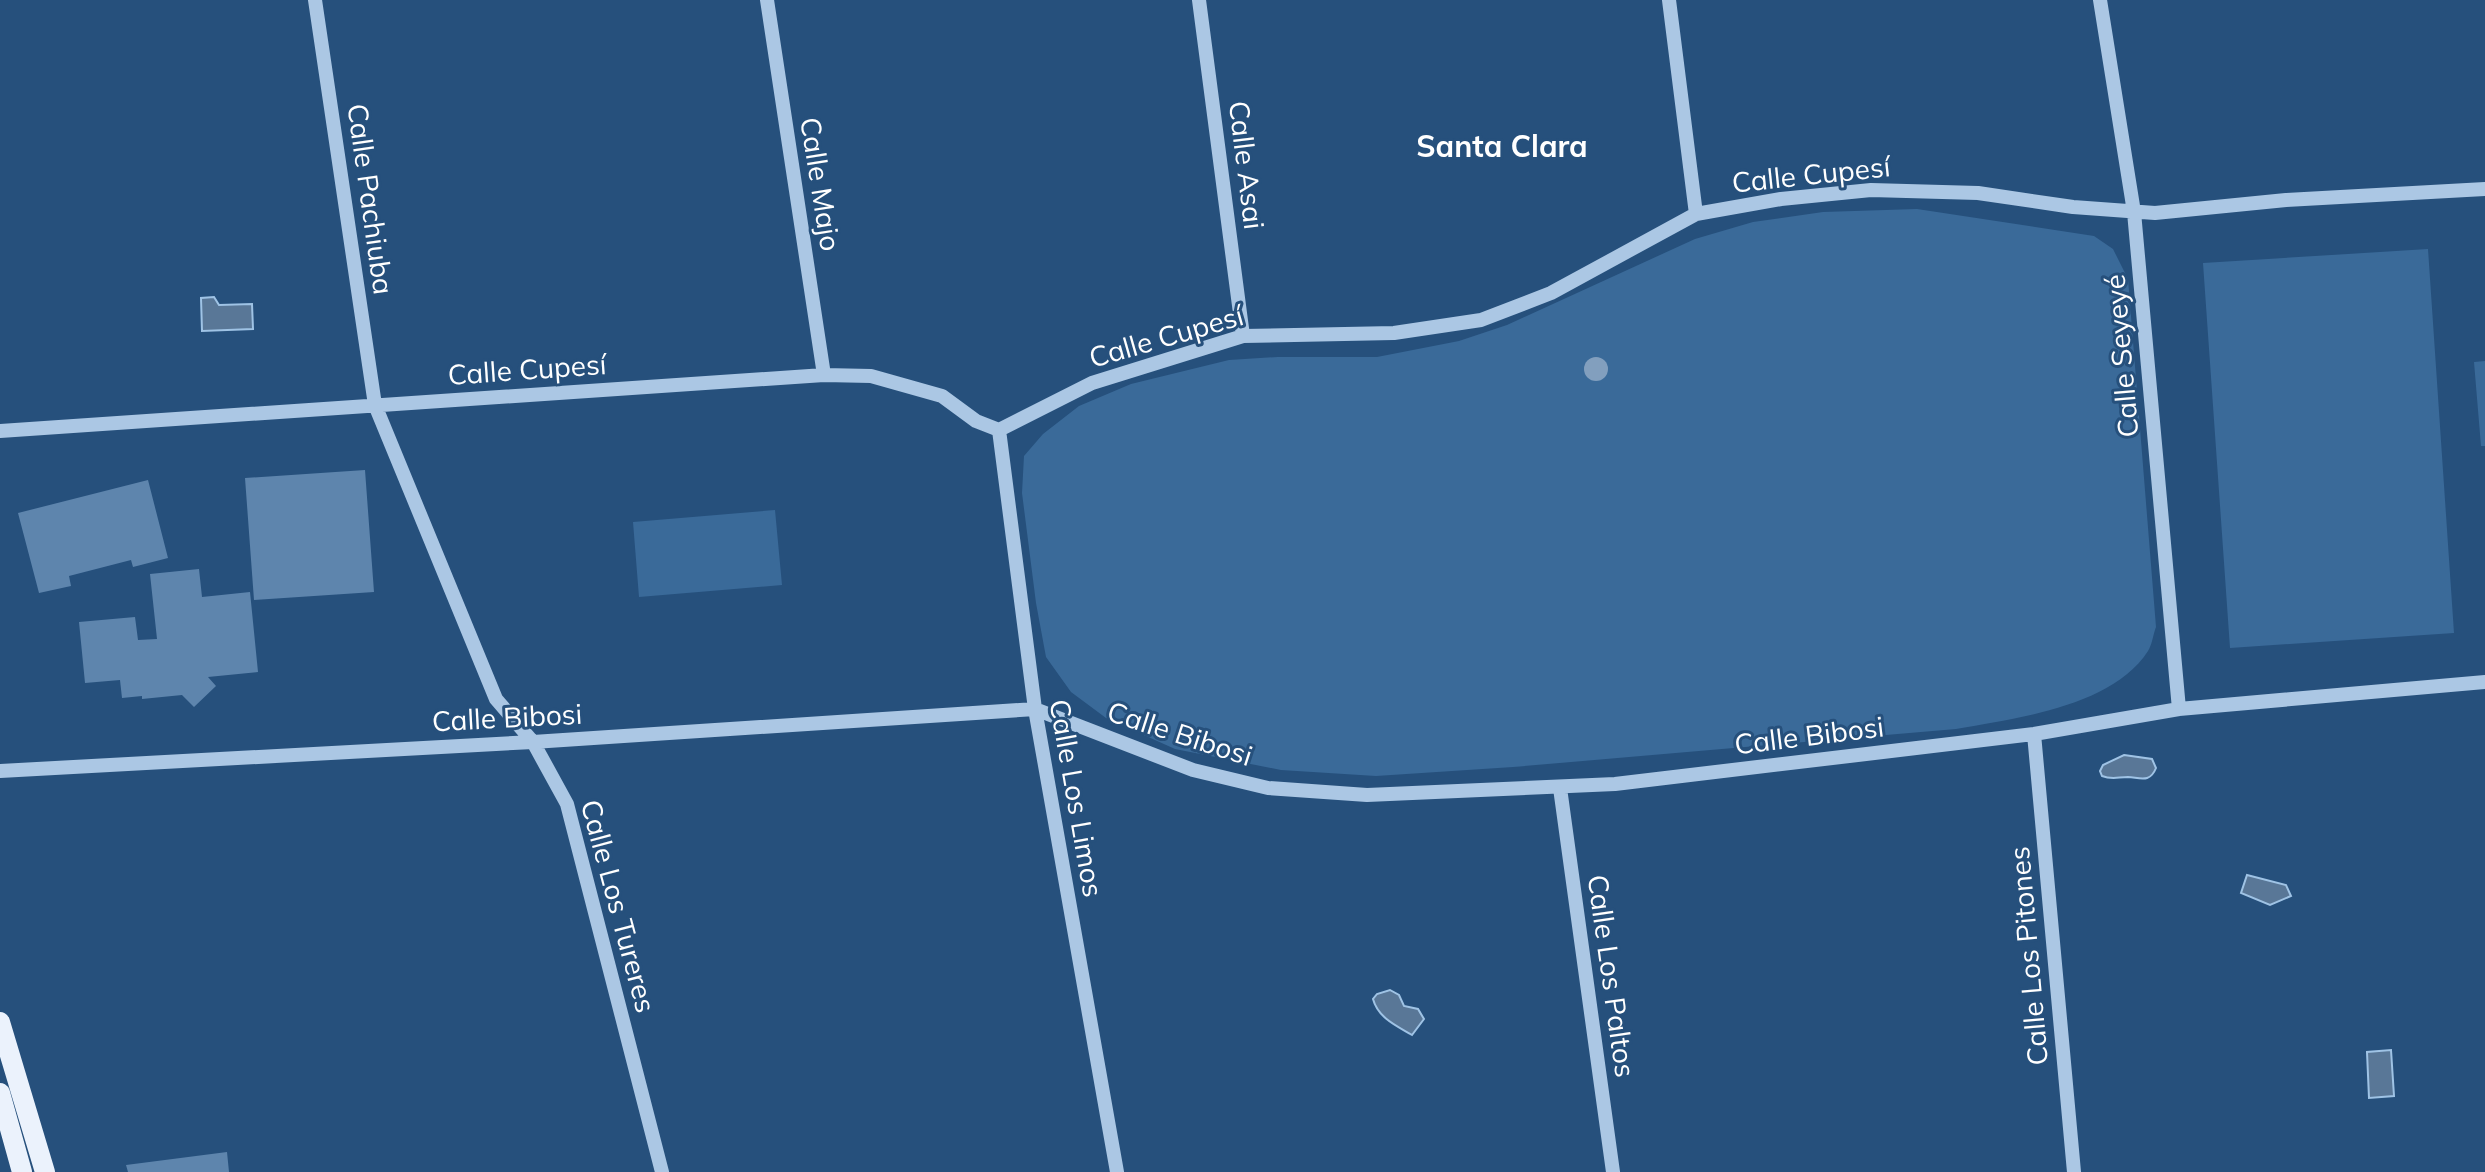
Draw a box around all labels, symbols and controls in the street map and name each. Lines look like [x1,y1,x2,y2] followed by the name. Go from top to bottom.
[1222,99,1272,231] street label: Calle Asai
[340,101,402,297] street label: Calle Pachiuba
[793,115,849,253] street label: Calle Majo
[1416,127,1588,165] district label: Santa Clara
[1730,148,1893,200] street label: Calle Cupesí
[2096,273,2146,439] street label: Calle Seyeyé
[1085,297,1248,375] street label: Calle Cupesí
[447,346,609,392] street label: Calle Cupesí
[1103,693,1257,773] street label: Calle Bibosi
[431,696,583,738] street label: Calle Bibosi
[1042,696,1112,900] street label: Calle Los Limos
[1732,708,1886,762] street label: Calle Bibosi
[574,796,664,1016] street label: Calle Los Tureres
[2001,845,2055,1067] street label: Calle Los Pitones
[1580,872,1644,1080] street label: Calle Los Paltos

